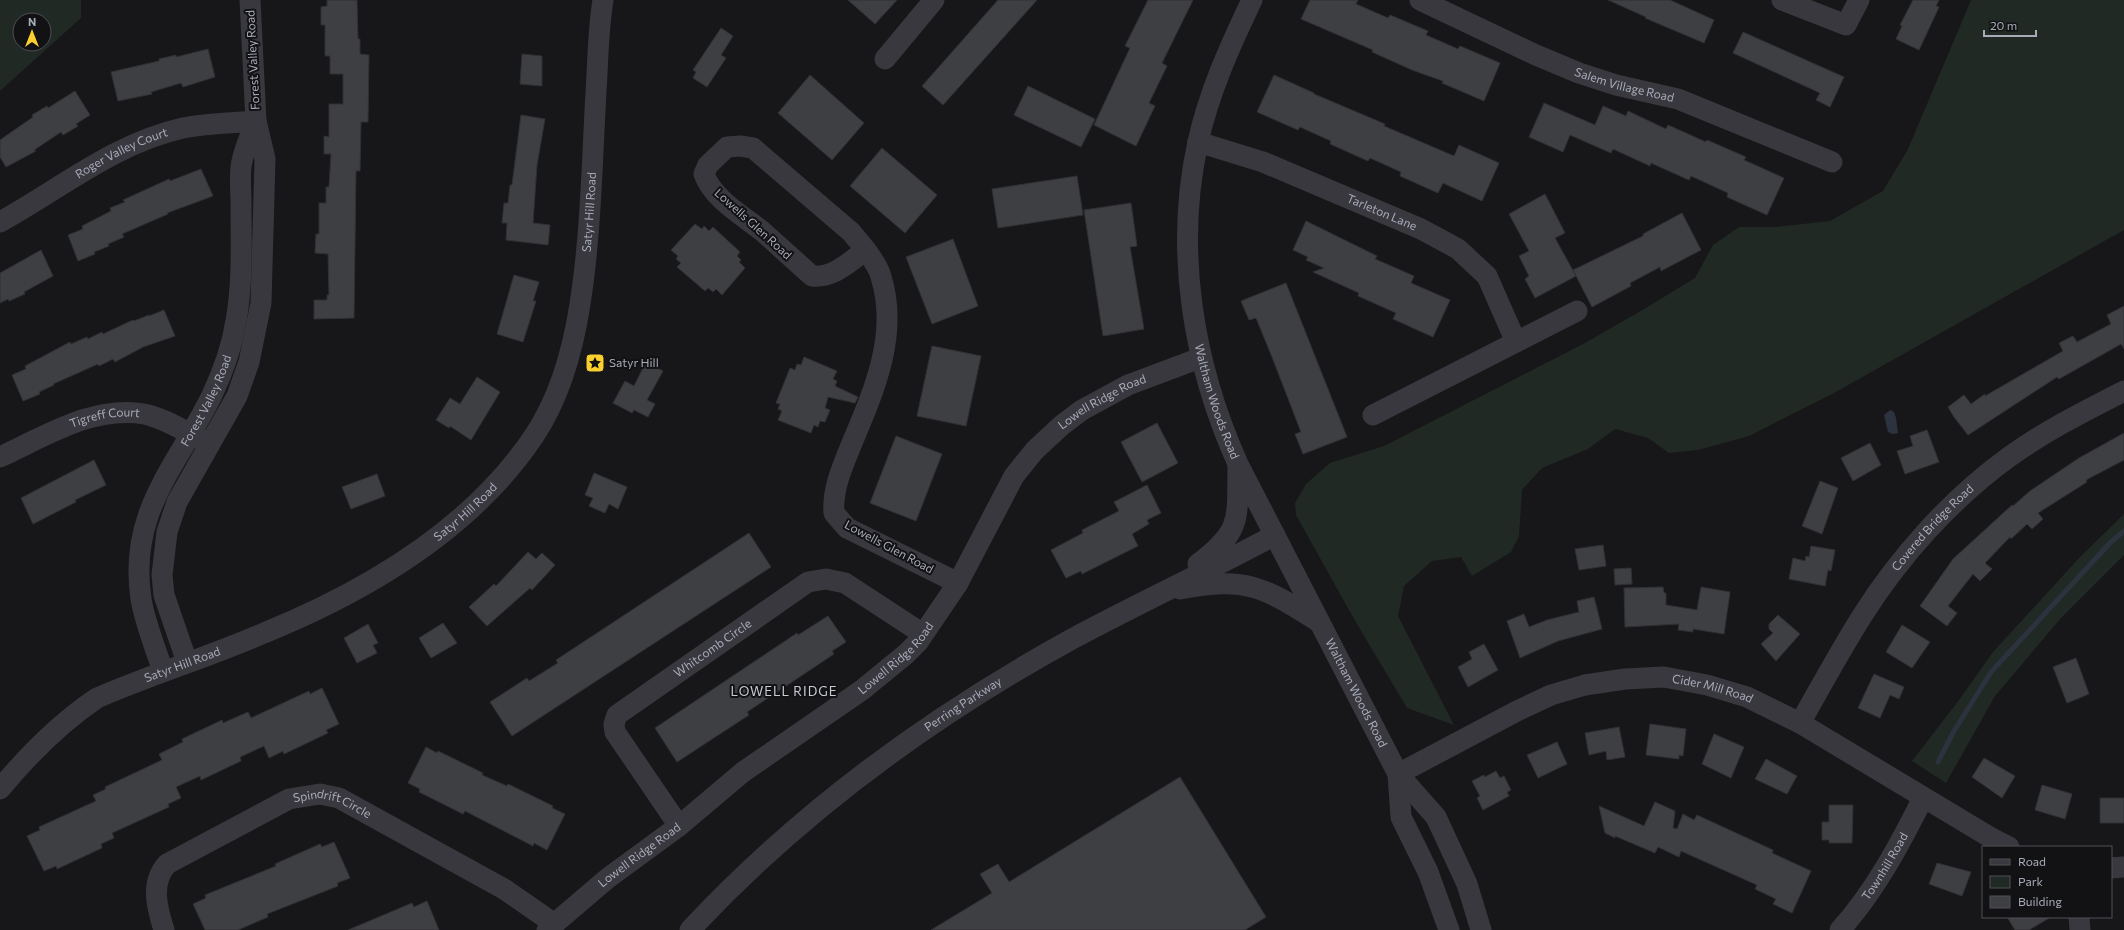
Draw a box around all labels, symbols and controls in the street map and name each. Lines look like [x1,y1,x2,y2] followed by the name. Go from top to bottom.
[242,10,262,110] street label: Forest Valley Road
[12,12,52,52] north arrow
[1984,12,2036,38] scale bar
[28,15,36,28] text: N
[1990,18,2017,32] text: 20 m
[1573,64,1676,104] street label: Salem Village Road
[72,124,169,181] street label: Roger Valley Court
[579,172,598,253] street label: Satyr Hill Road
[712,185,795,262] street label: Lowells Glen Road
[1345,190,1419,232] street label: Tarleton Lane
[1193,342,1243,461] street label: Waltham Woods Road
[584,352,606,374] place icon: Satyr Hill
[177,353,233,448] street label: Forest Valley Road
[609,355,659,369] place label: Satyr Hill
[1055,371,1148,432] street label: Lowell Ridge Road
[67,404,141,430] street label: Tigreff Court
[431,479,499,543] street label: Satyr Hill Road
[1888,481,1976,573] street label: Covered Bridge Road
[843,517,936,576] street label: Lowells Glen Road
[671,616,754,679] street label: Whitcomb Circle
[855,619,936,697] street label: Lowell Ridge Road
[1323,636,1391,749] street label: Waltham Woods Road
[142,643,222,684] street label: Satyr Hill Road
[1671,671,1756,705] street label: Cider Mill Road
[921,674,1004,734] street label: Perring Parkway
[730,683,838,699] district label: LOWELL RIDGE
[292,786,374,820] street label: Spindrift Circle
[595,819,683,890] street label: Lowell Ridge Road
[1858,830,1910,903] street label: Townhill Road
[1982,846,2112,918] legend
[2018,854,2046,868] text: Road
[2018,874,2044,888] text: Park
[2018,894,2062,908] text: Building

